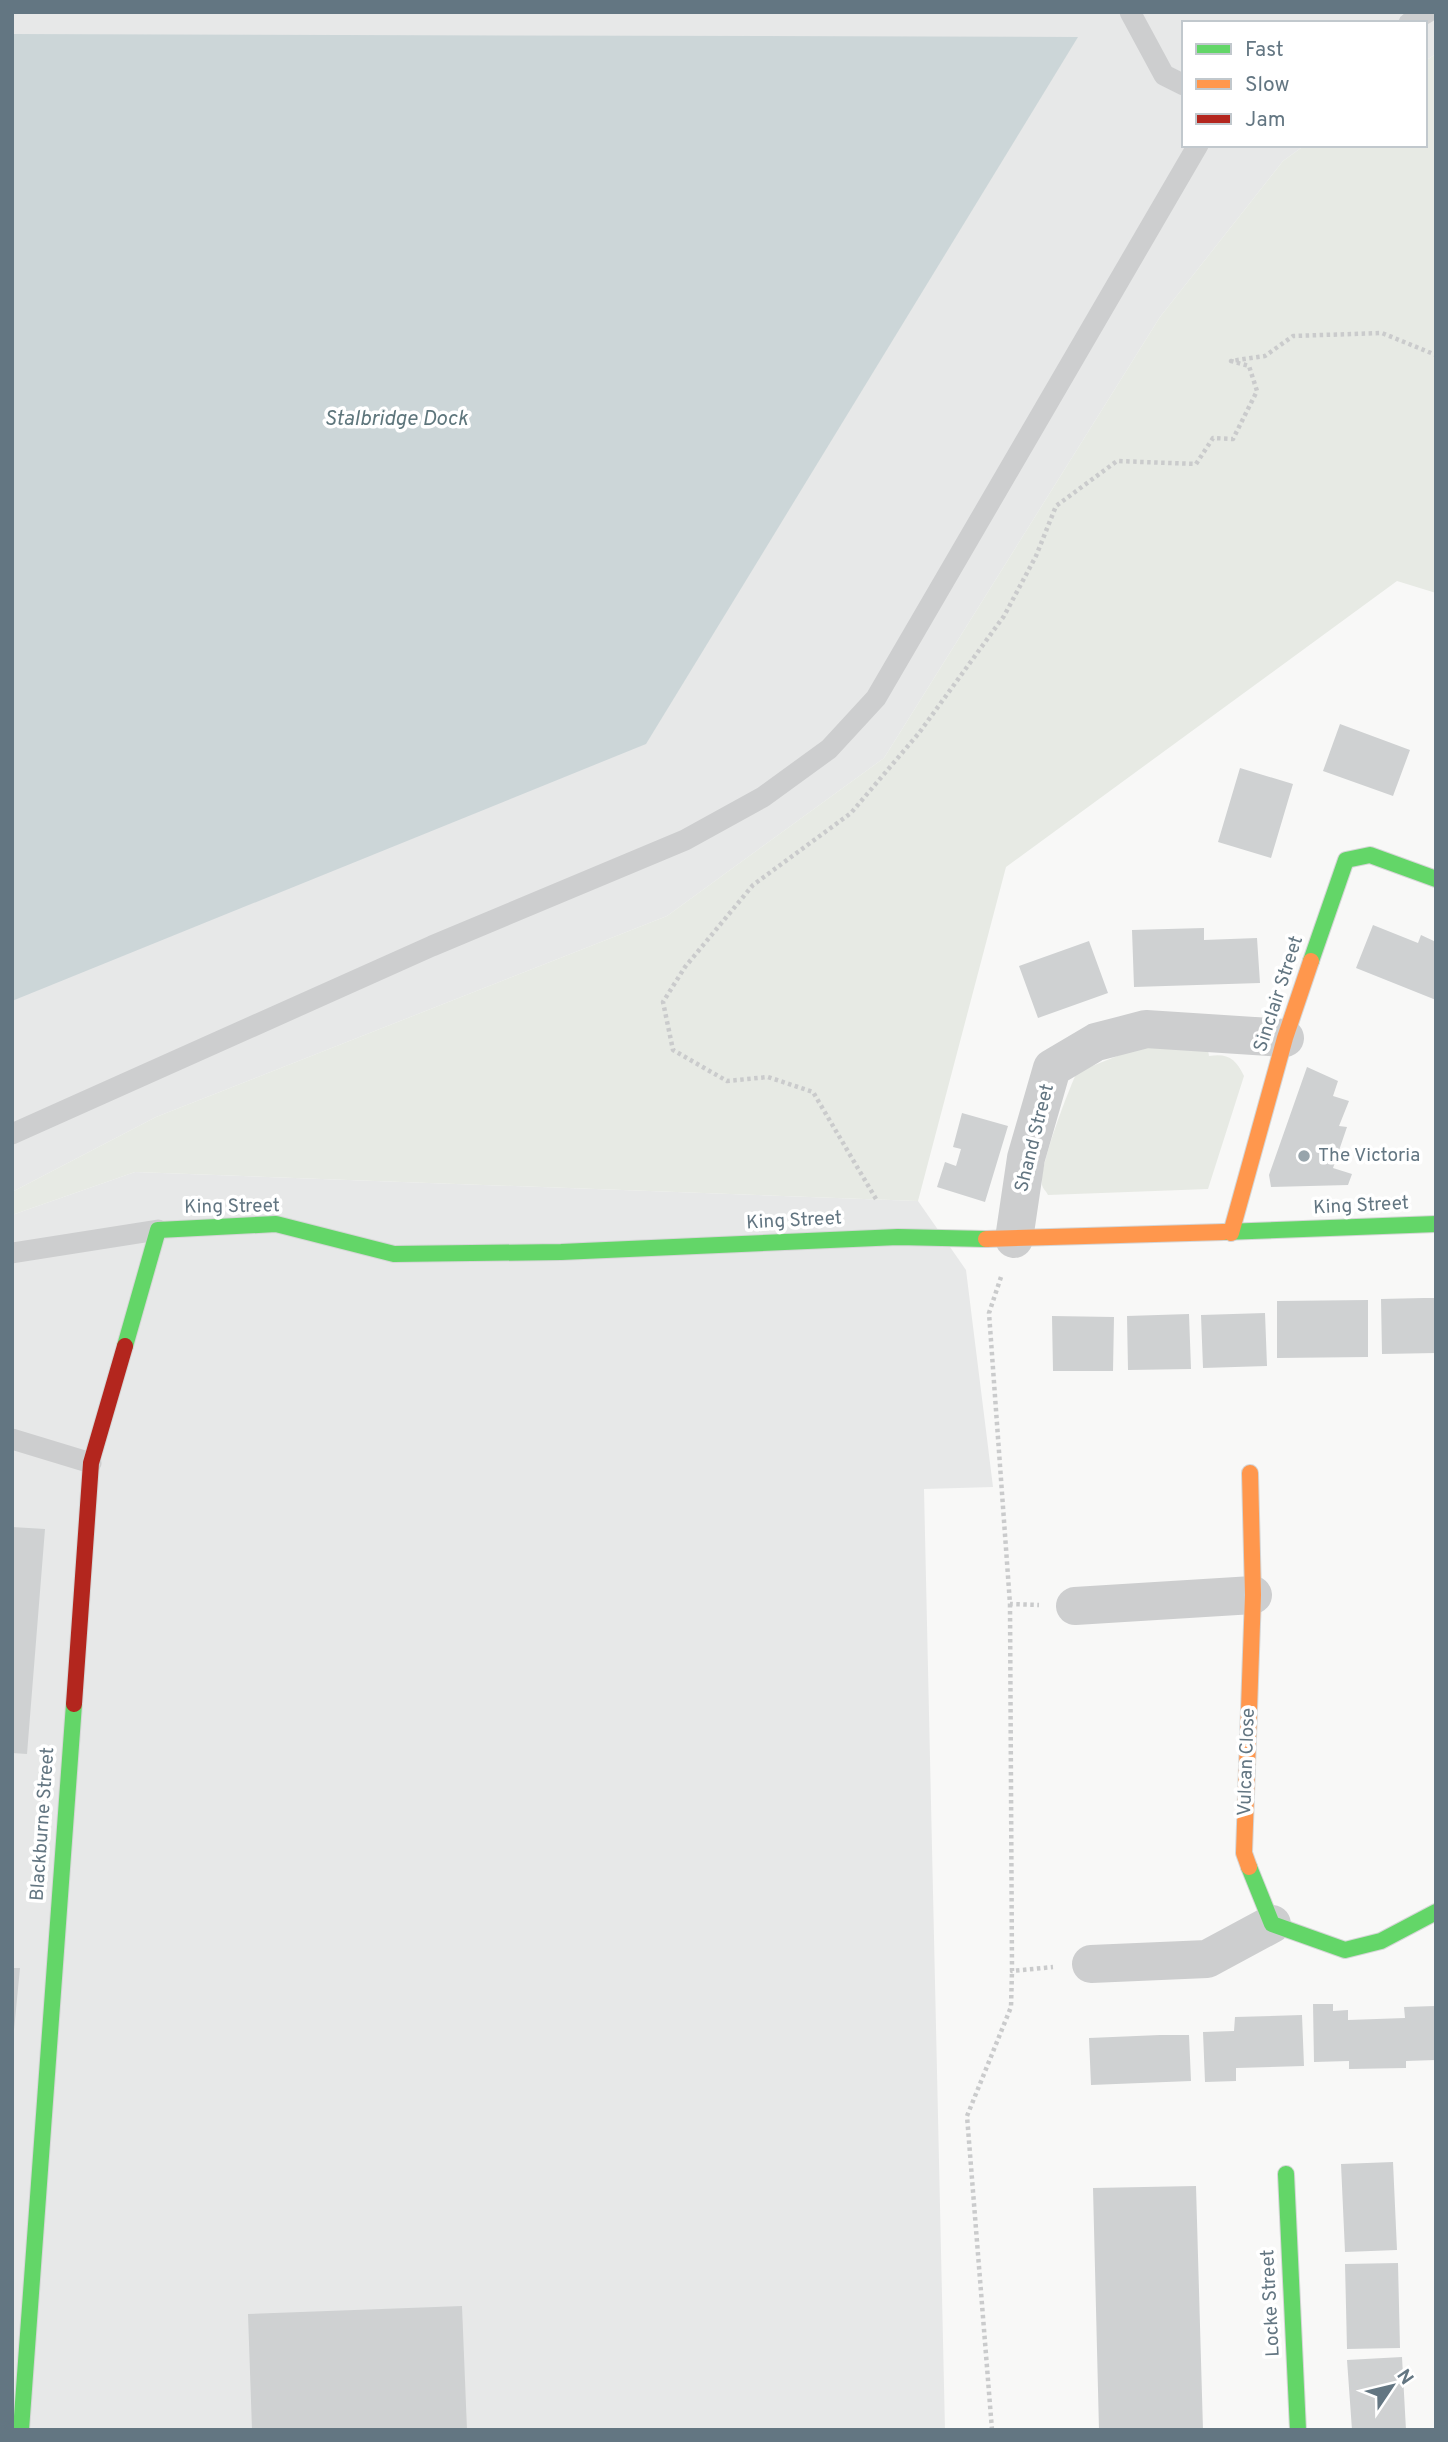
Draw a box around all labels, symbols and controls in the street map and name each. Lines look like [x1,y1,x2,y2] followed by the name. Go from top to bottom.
[1182,21,1427,147] legend
[1245,37,1284,64] text: Fast
[1245,72,1290,99] text: Slow
[1245,107,1286,134] text: Jam
[324,406,468,433] water label: Stalbridge Dock
[1249,933,1309,1055] street label: Sinclair Street
[1010,1081,1060,1195] street label: Shand Street
[1318,1144,1420,1168] place label: The Victoria
[1296,1148,1312,1164] marker: The Victoria
[1313,1192,1409,1220] street label: King Street
[184,1194,280,1220] street label: King Street
[746,1207,842,1235] street label: King Street
[1233,1708,1261,1816] street label: Vulcan Close
[26,1746,60,1902] street label: Blackburne Street
[1256,2249,1286,2357] street label: Locke Street
[1357,2351,1427,2421] north arrow
[1391,2365,1418,2390] text: N

